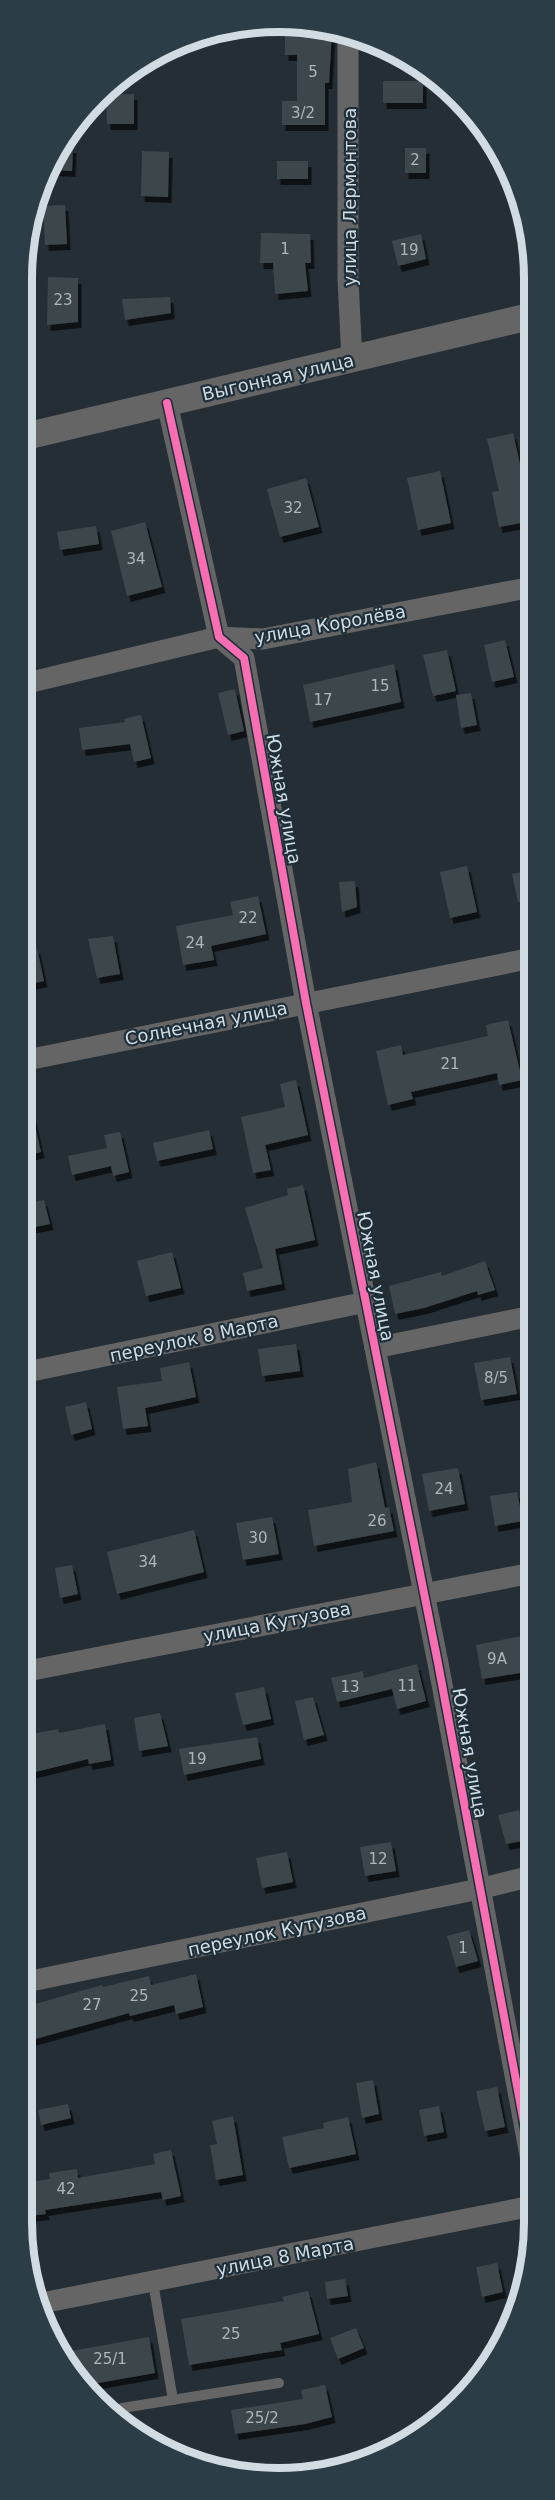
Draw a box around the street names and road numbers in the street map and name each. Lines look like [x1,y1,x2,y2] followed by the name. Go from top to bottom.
[339,108,360,286] street label: улица Лермонтова
[200,349,356,405] street label: Выгонная улица
[253,600,407,648] street label: улица Королёва
[262,732,306,866] street label: Южная улица
[123,997,289,1049] street label: Солнечная улица
[353,1209,399,1343] street label: Южная улица
[108,1310,280,1366] street label: переулок 8 Марта
[202,1597,352,1647] street label: улица Кутузова
[448,1686,492,1820] street label: Южная улица
[186,1902,368,1960] street label: переулок Кутузова
[215,2232,355,2280] street label: улица 8 Марта

